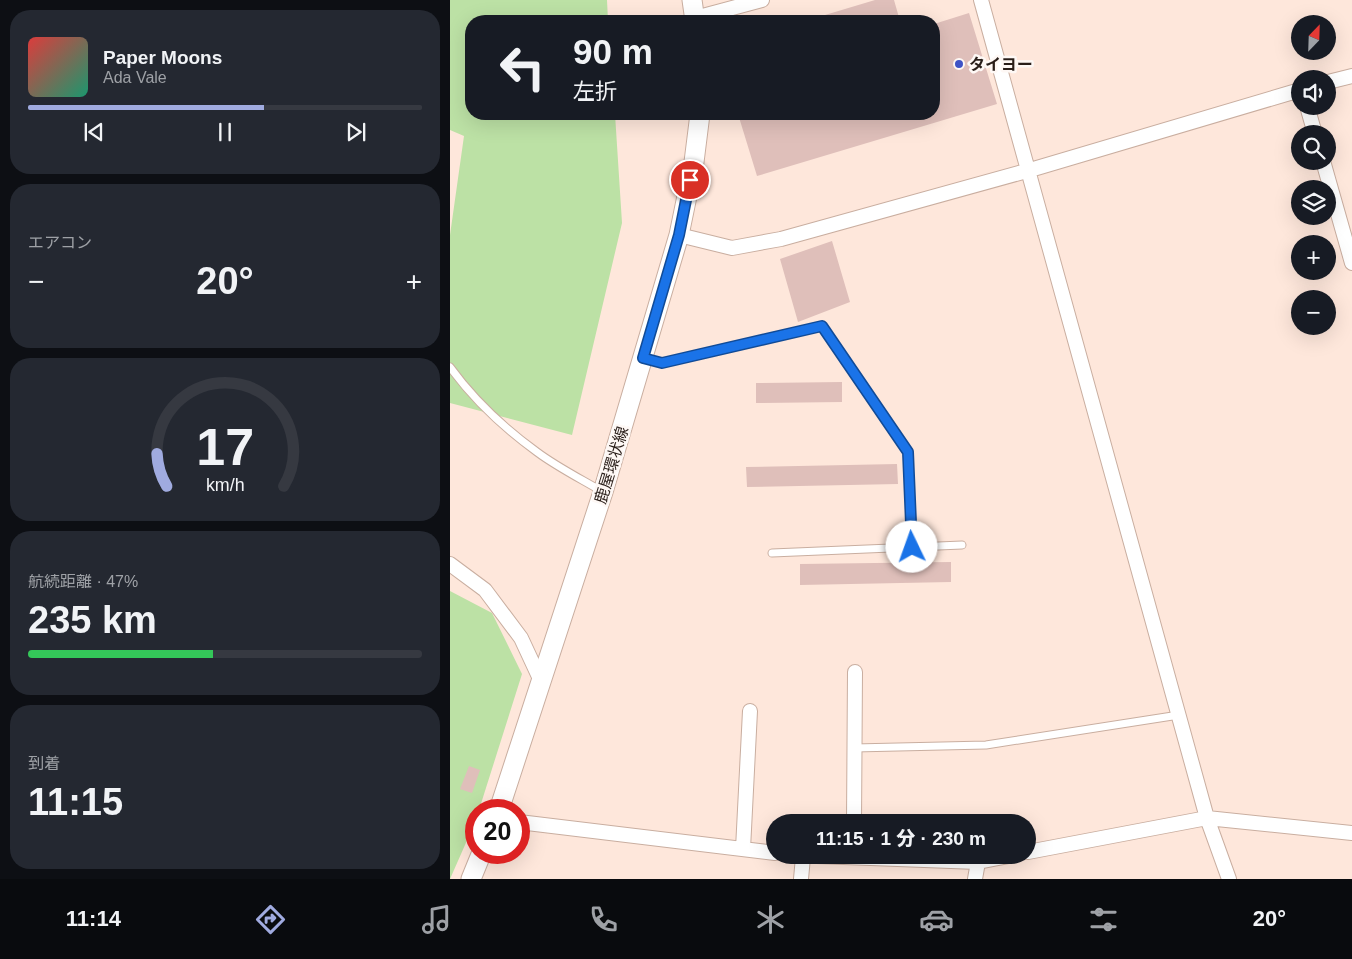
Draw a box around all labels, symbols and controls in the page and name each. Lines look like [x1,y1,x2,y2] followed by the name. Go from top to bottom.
[1291,15,1336,60] north arrow
[1291,15,1336,335] map controls
[573,32,653,71] text: 90 m
[490,35,555,100] icon: left
[103,47,222,68] text: Paper Moons
[969,56,1033,73] place label: タイヨー
[953,58,965,70] marker: タイヨー
[103,69,167,86] text: Ada Vale
[1291,70,1336,115] button: sound
[573,79,617,104] text: 左折
[80,118,108,146] icon: previous
[211,118,239,146] icon: pause
[342,118,370,146] icon: next
[1291,125,1336,170] button: search
[669,159,711,201] pin
[676,166,704,194] icon: arrive
[1291,180,1336,225] button: layers
[28,234,92,251] text: エアコン
[1291,235,1336,280] button: +
[196,260,254,302] text: 20°
[28,266,44,297] text: −
[406,266,422,297] text: +
[1291,290,1336,335] button: −
[196,418,254,476] text: 17
[592,424,631,506] street label: 鹿屋環状線
[206,475,244,495] text: km/h
[885,520,937,572] position arrow
[28,573,138,590] text: 航続距離 · 47%
[28,599,157,641] text: 235 km
[28,755,60,772] text: 到着
[28,781,123,823] text: 11:15
[465,799,530,864] speed limit sign: 20
[816,828,986,849] text: 11:15 · 1 分 · 230 m
[253,902,288,937] icon: directions
[419,902,454,937] icon: music
[586,902,621,937] icon: phone
[753,902,788,937] icon: climate
[919,902,954,937] icon: car
[1086,902,1121,937] icon: filters
[66,906,121,931] text: 11:14
[1253,906,1286,931] text: 20°

